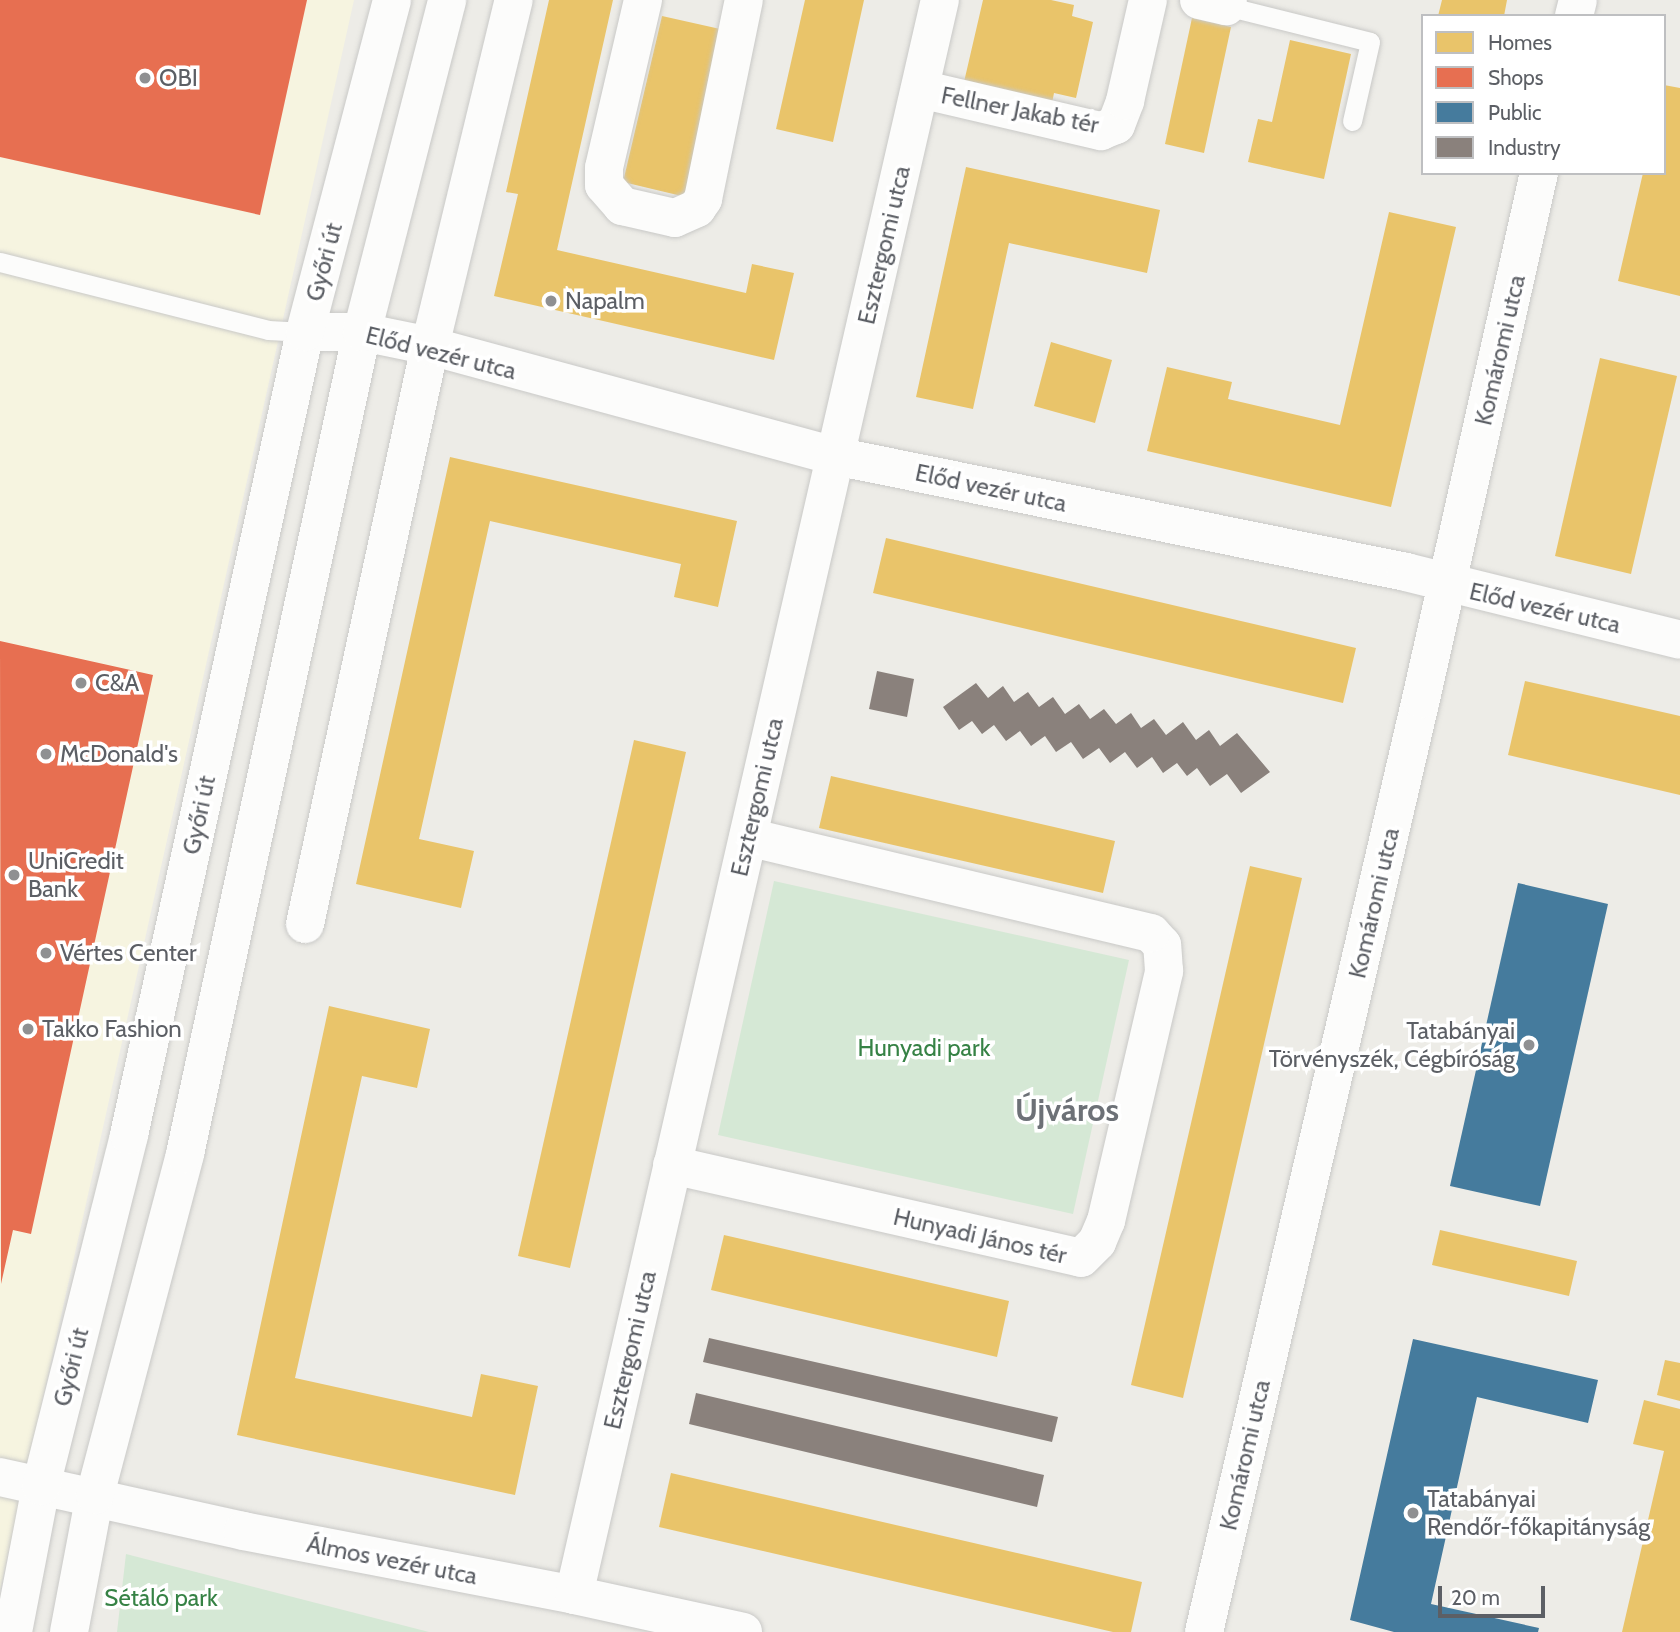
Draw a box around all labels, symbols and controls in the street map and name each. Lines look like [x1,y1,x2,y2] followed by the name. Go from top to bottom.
[1421,14,1666,175] legend
[1488,30,1552,55] text: Homes
[159,64,198,92] place label: OBI
[1488,65,1543,90] text: Shops
[137,70,153,86] marker: OBI
[939,81,1101,139] street label: Fellner Jakab tér
[1488,100,1542,125] text: Public
[1488,135,1561,160] text: Industry
[852,163,916,327] street label: Esztergomi utca
[300,220,348,304] street label: Győri út
[1469,272,1531,428] street label: Komáromi utca
[565,287,645,315] place label: Napalm
[543,293,559,309] marker: Napalm
[363,320,519,386] street label: Előd vezér utca
[913,458,1069,518] street label: Előd vezér utca
[1467,577,1623,639] street label: Előd vezér utca
[95,669,139,697] place label: C&A
[73,675,89,691] marker: C&A
[725,715,789,879] street label: Esztergomi utca
[60,740,178,768] place label: McDonald's
[38,746,54,762] marker: McDonald's
[177,773,221,857] street label: Győri út
[1343,825,1405,981] street label: Komáromi utca
[28,847,124,903] place label: UniCredit Bank
[6,867,22,883] marker: UniCredit Bank
[60,939,197,967] place label: Vértes Center
[38,945,54,961] marker: Vértes Center
[42,1015,182,1043] place label: Takko Fashion
[1269,1017,1515,1073] place label: Tatabányai Törvényszék, Cégbíróság
[20,1021,36,1037] marker: Takko Fashion
[858,1034,990,1062] park label: Hunyadi park
[1521,1037,1537,1053] marker: Tatabányai Törvényszék, Cégbíróság
[1015,1091,1119,1129] district label: Újváros
[891,1202,1069,1270] street label: Hunyadi János tér
[598,1268,662,1432] street label: Esztergomi utca
[47,1325,95,1409] street label: Győri út
[1214,1377,1276,1533] street label: Komáromi utca
[1427,1485,1650,1541] place label: Tatabányai Rendőr-főkapitányság
[1405,1505,1421,1521] marker: Tatabányai Rendőr-főkapitányság
[304,1529,480,1591] street label: Álmos vezér utca
[1442,1572,1549,1616] scale bar
[104,1584,218,1612] park label: Sétáló park
[1451,1585,1500,1610] text: 20 m

